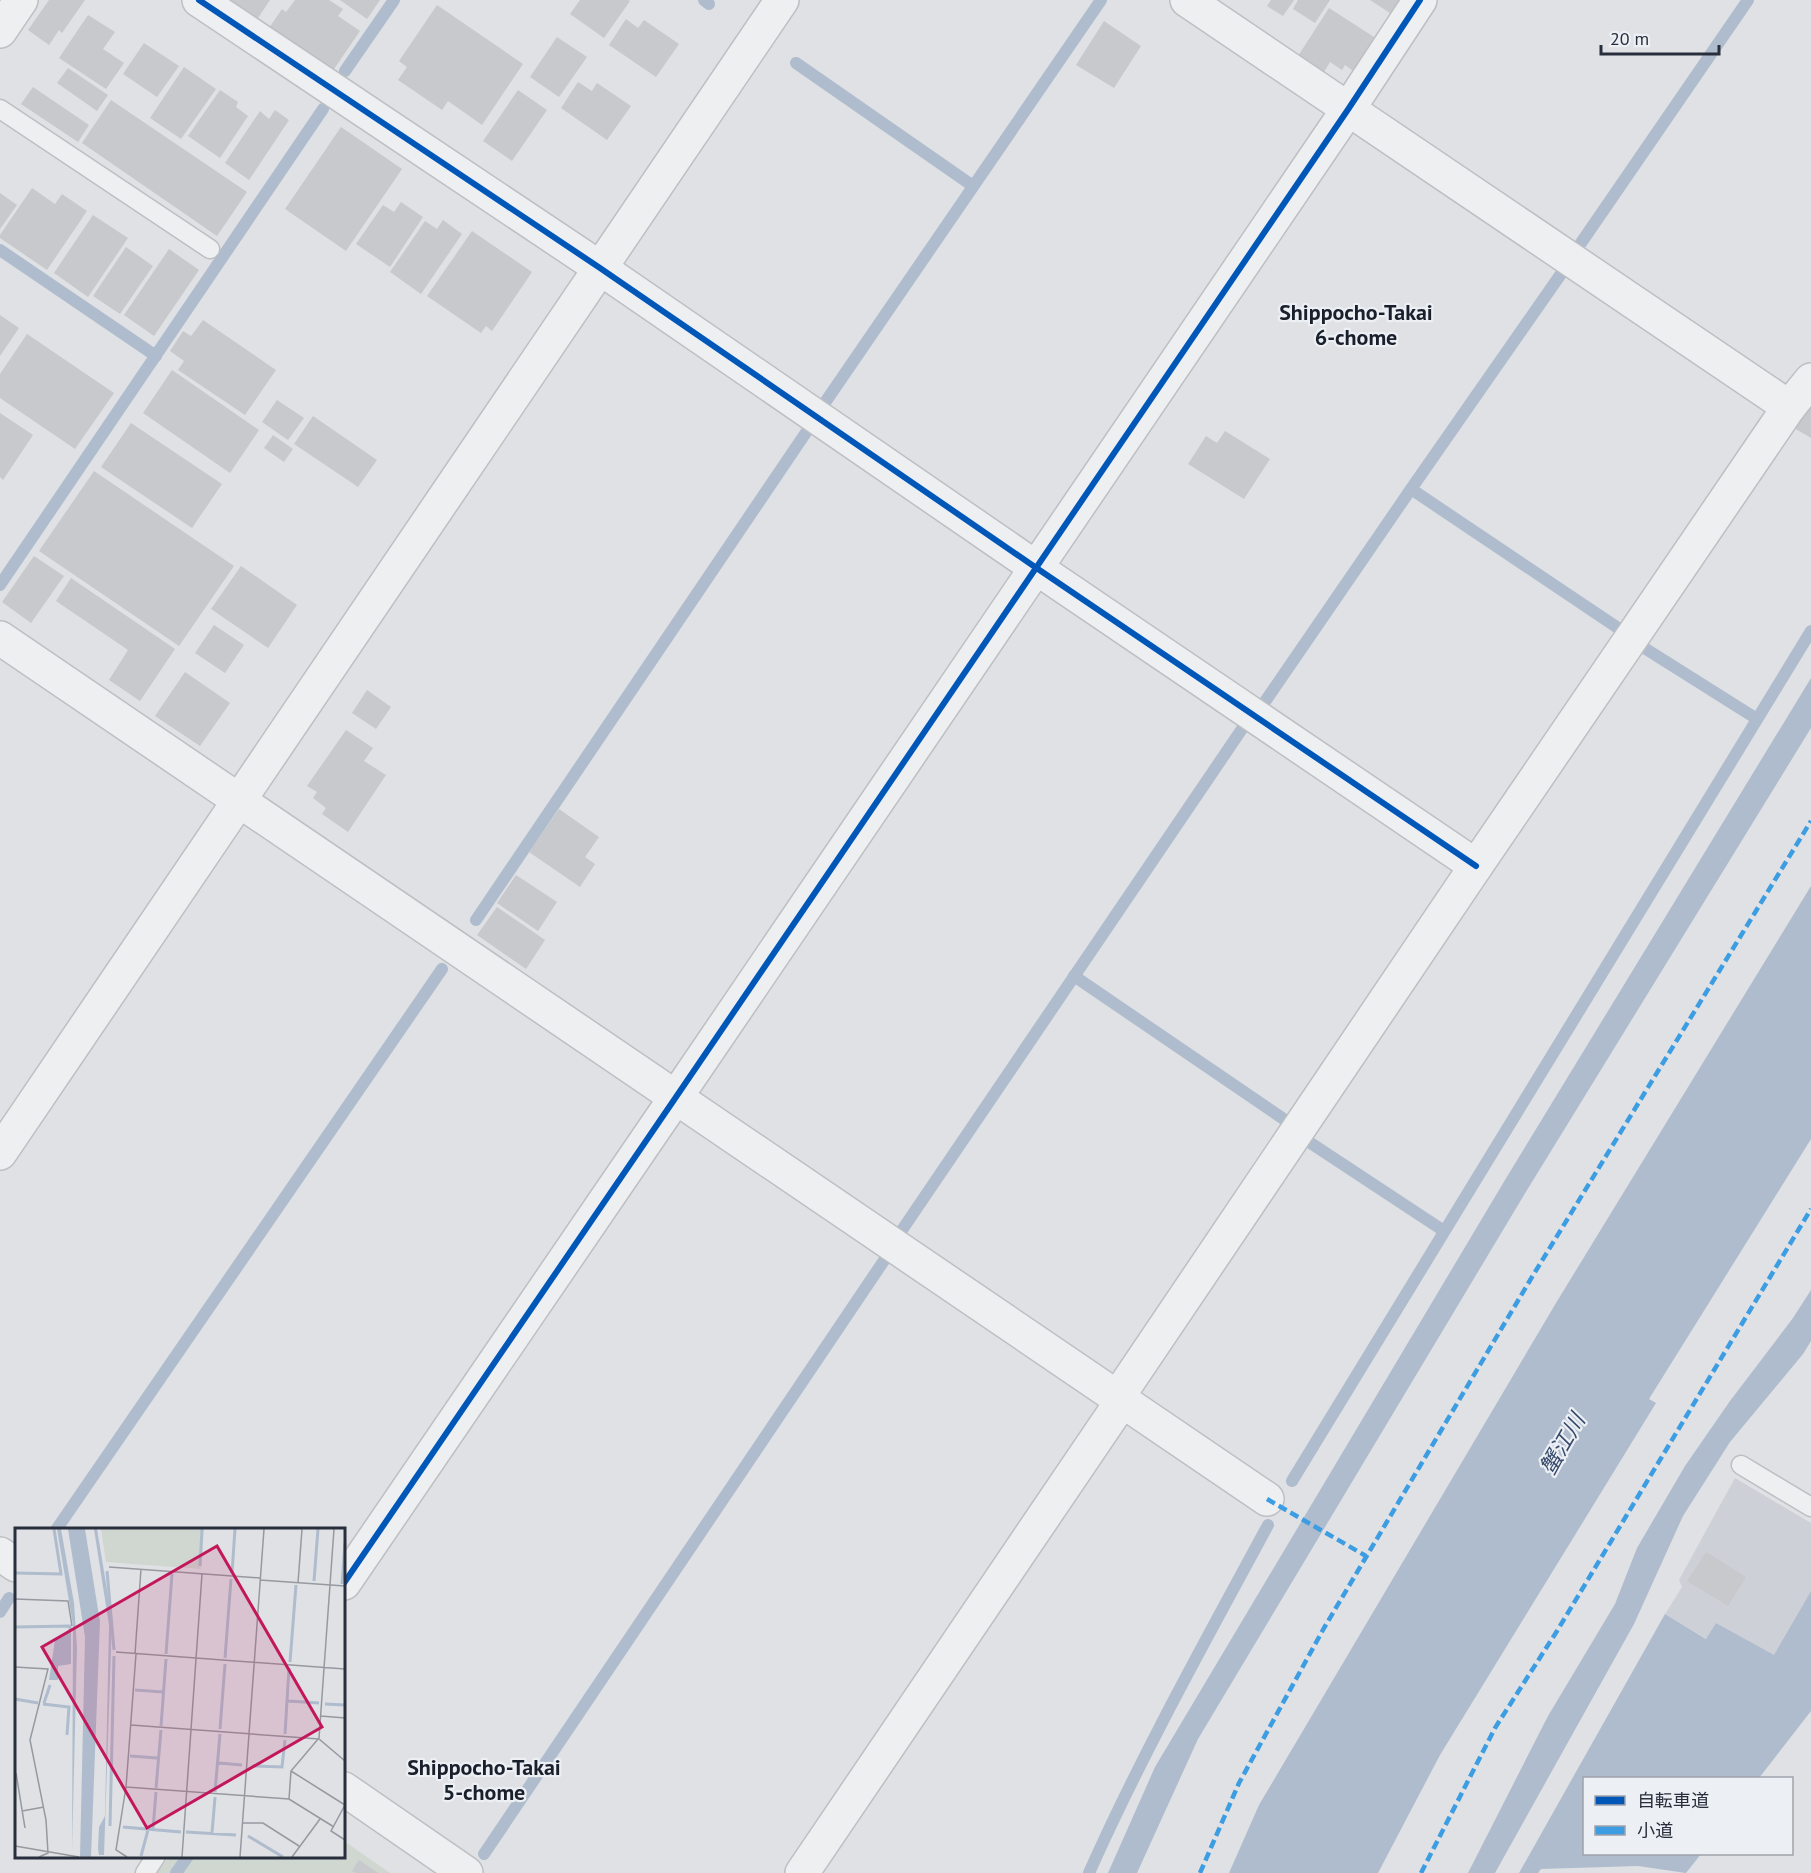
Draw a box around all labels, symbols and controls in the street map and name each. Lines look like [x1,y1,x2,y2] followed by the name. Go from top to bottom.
[1601,18,1720,56] scale bar
[1610,27,1649,50] text: 20 m
[1279,298,1433,351] district label: Shippocho-Takai 6-chome
[1533,1407,1592,1480] water label: 蟹江川
[15,1528,345,1858] inset map
[407,1753,561,1806] district label: Shippocho-Takai 5-chome
[1583,1777,1793,1855] legend
[1637,1789,1709,1812] text: 自転車道
[1637,1819,1673,1842] text: 小道

